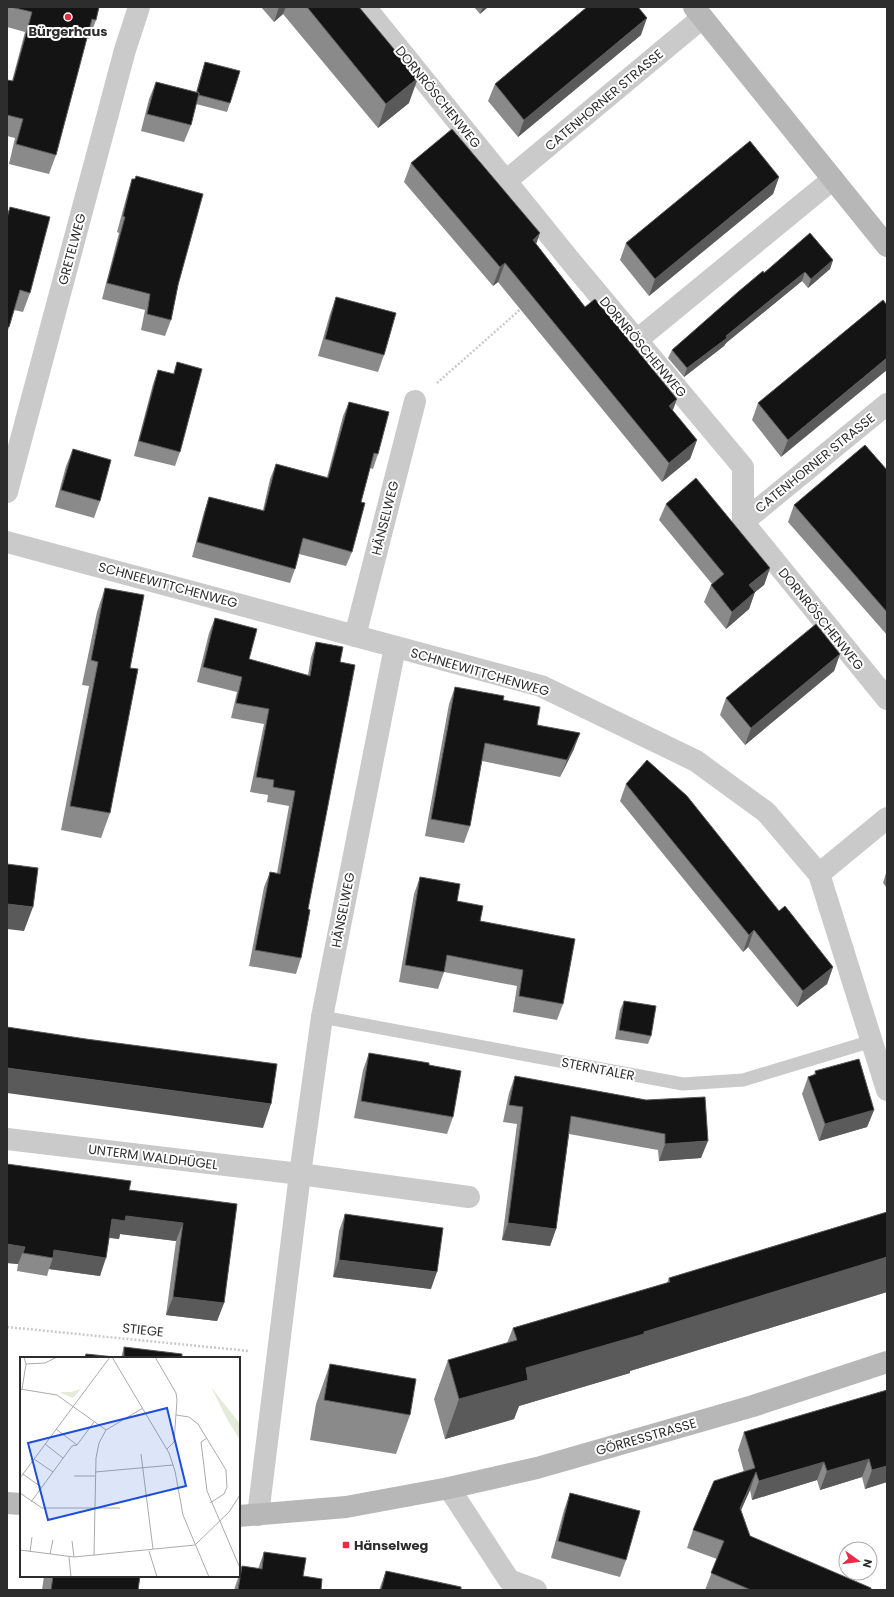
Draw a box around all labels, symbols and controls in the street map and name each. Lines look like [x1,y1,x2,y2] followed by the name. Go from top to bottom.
[63,12,73,22] marker: Bürgerhaus
[29,22,107,41] place label: Bürgerhaus
[391,42,485,152] street label: DORNRÖSCHENWEG
[541,45,667,155] street label: CATENHORNER STRASSE
[53,211,91,287] street label: GRETELWEG
[595,292,691,402] street label: DORNRÖSCHENWEG
[751,409,879,517] street label: CATENHORNER STRASSE
[367,479,403,557] street label: HÄNSELWEG
[96,557,240,613] street label: SCHNEEWITTCHENWEG
[774,564,868,674] street label: DORNRÖSCHENWEG
[408,643,552,701] street label: SCHNEEWITTCHENWEG
[326,871,360,949] street label: HÄNSELWEG
[560,1053,636,1085] street label: STERNTALER
[87,1140,219,1174] street label: UNTERM WALDHÜGEL
[121,1318,165,1342] street label: STIEGE
[20,1357,240,1577] inset map
[594,1414,698,1460] street label: GÖRRESSTRASSE
[354,1536,428,1555] place label: Hänselweg
[341,1540,351,1550] marker: Hänselweg
[838,1541,878,1581] north arrow
[859,1557,876,1569] text: N

